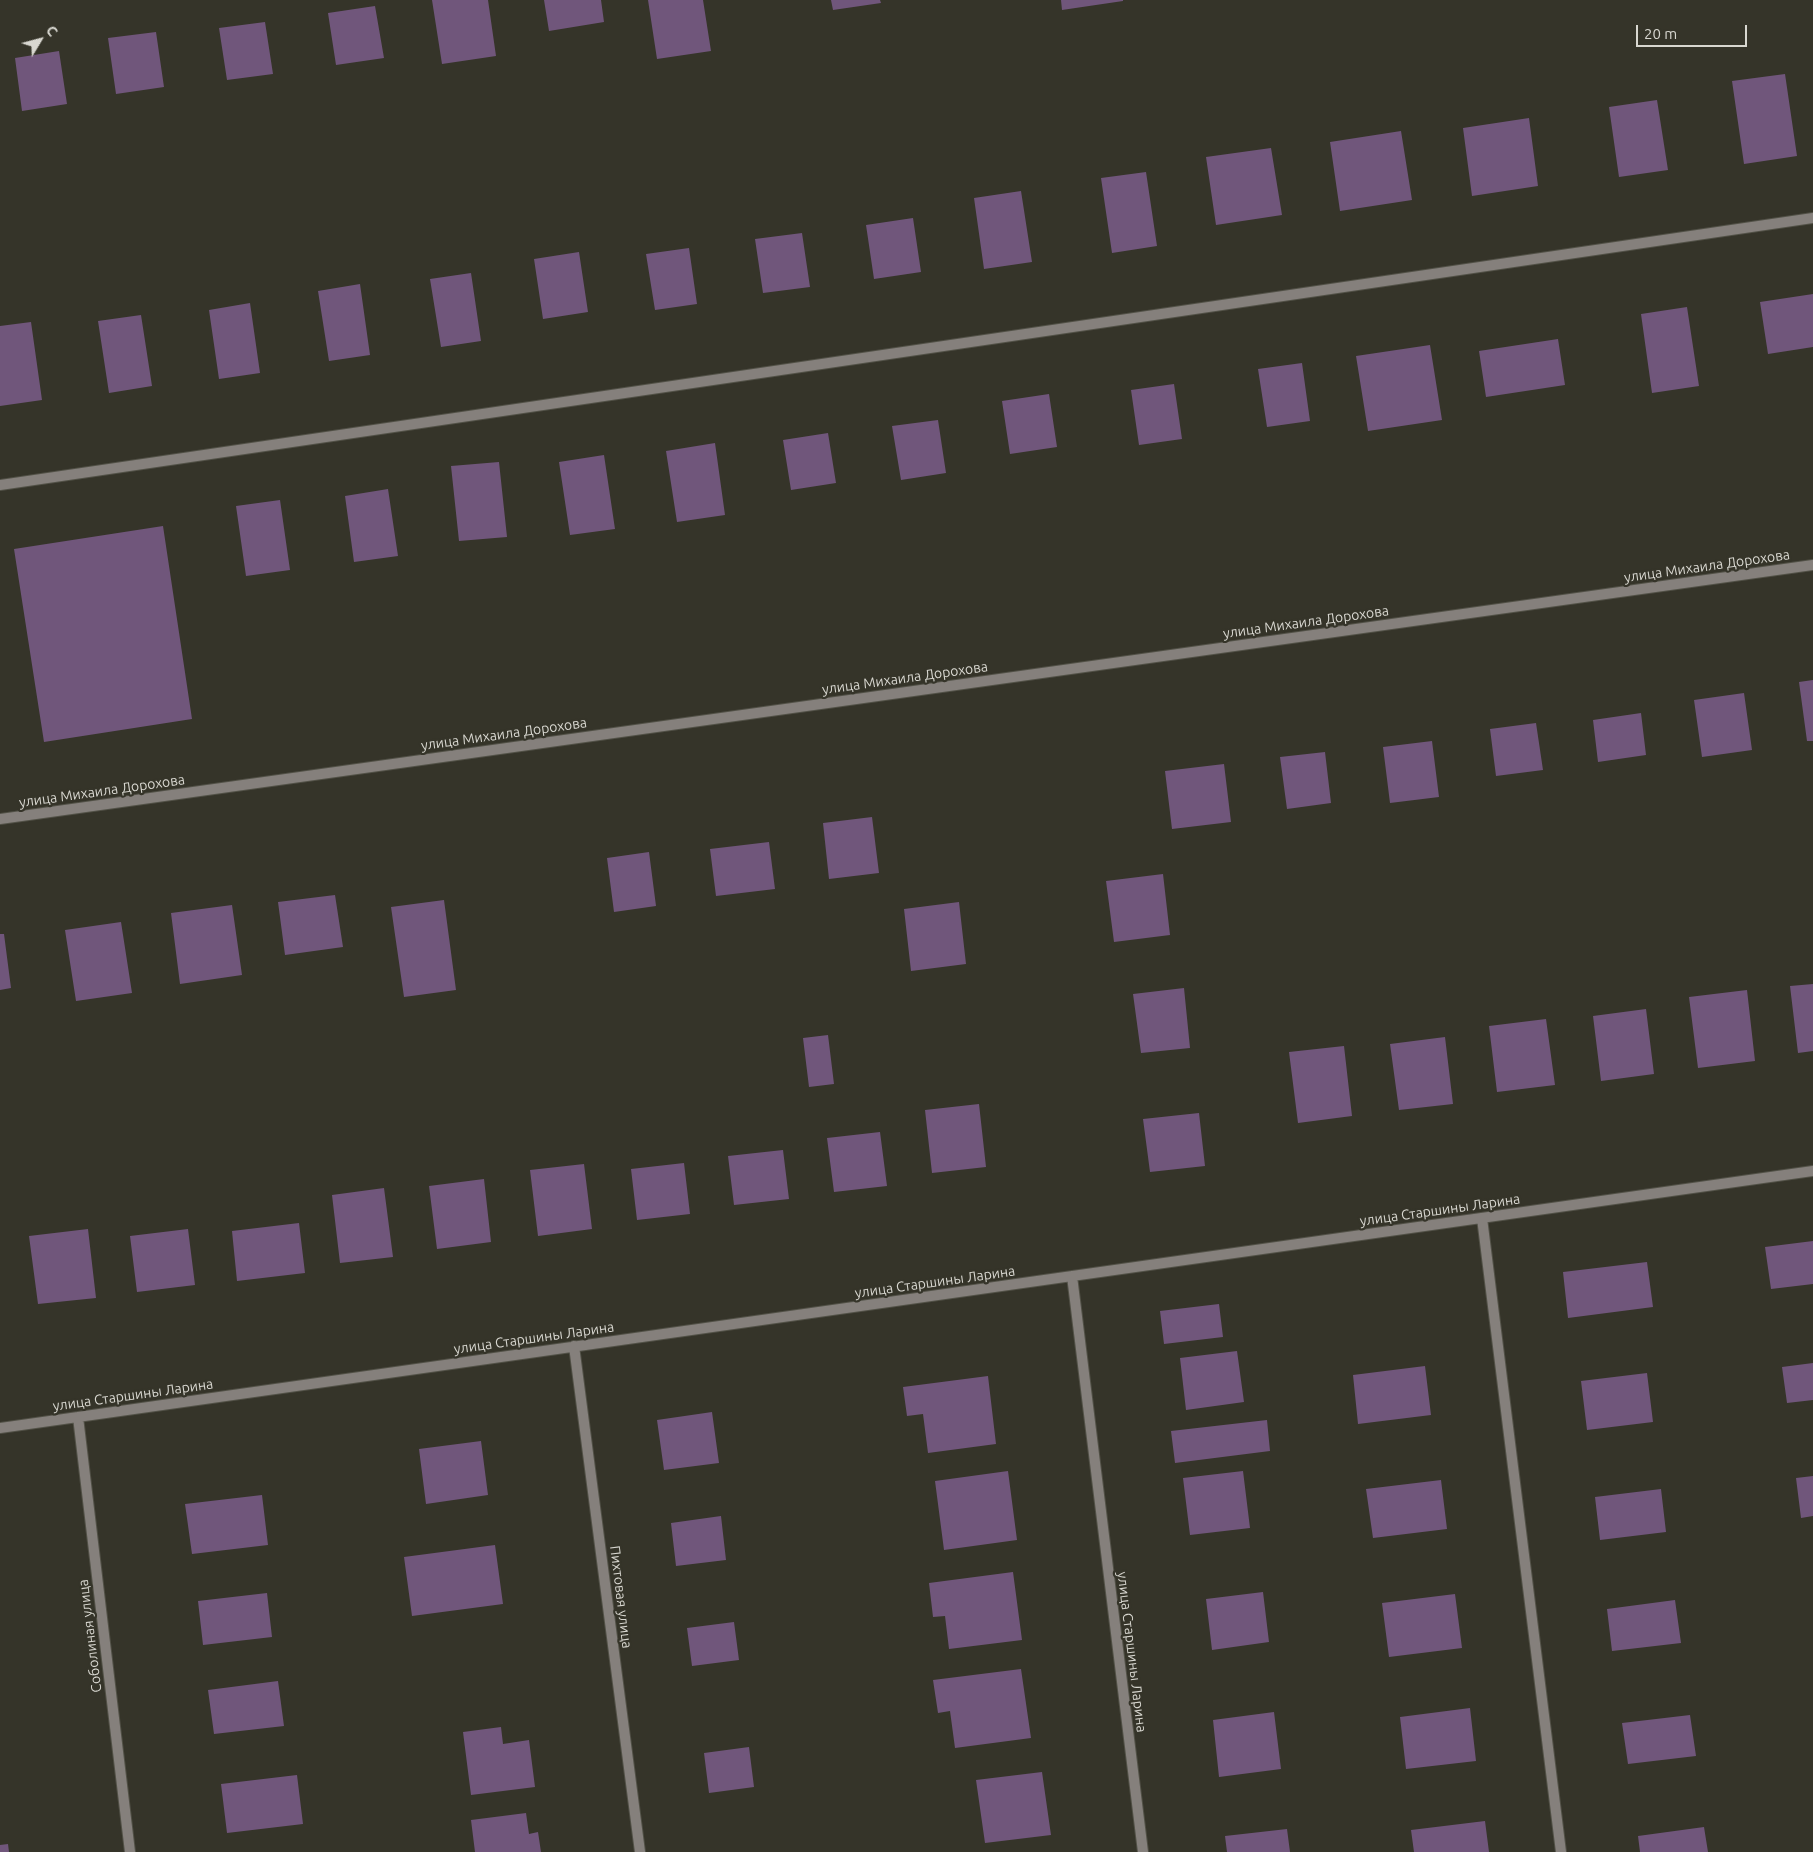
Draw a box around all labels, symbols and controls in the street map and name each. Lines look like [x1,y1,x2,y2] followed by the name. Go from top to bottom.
[15,15,65,65] north arrow
[1638,15,1749,47] scale bar
[43,23,61,39] text: С
[1644,25,1677,42] text: 20 m
[1623,546,1791,586] street label: улица Михаила Дорохова
[1222,602,1390,642] street label: улица Михаила Дорохова
[821,658,989,698] street label: улица Михаила Дорохова
[420,714,588,754] street label: улица Михаила Дорохова
[18,771,186,811] street label: улица Михаила Дорохова
[1359,1190,1521,1230] street label: улица Старшины Ларина
[854,1262,1016,1302] street label: улица Старшины Ларина
[453,1318,615,1358] street label: улица Старшины Ларина
[52,1375,214,1415] street label: улица Старшины Ларина
[606,1545,636,1649] street label: Пихтовая улица
[1114,1571,1150,1733] street label: улица Старшины Ларина
[75,1578,105,1694] street label: Соболиная улица

